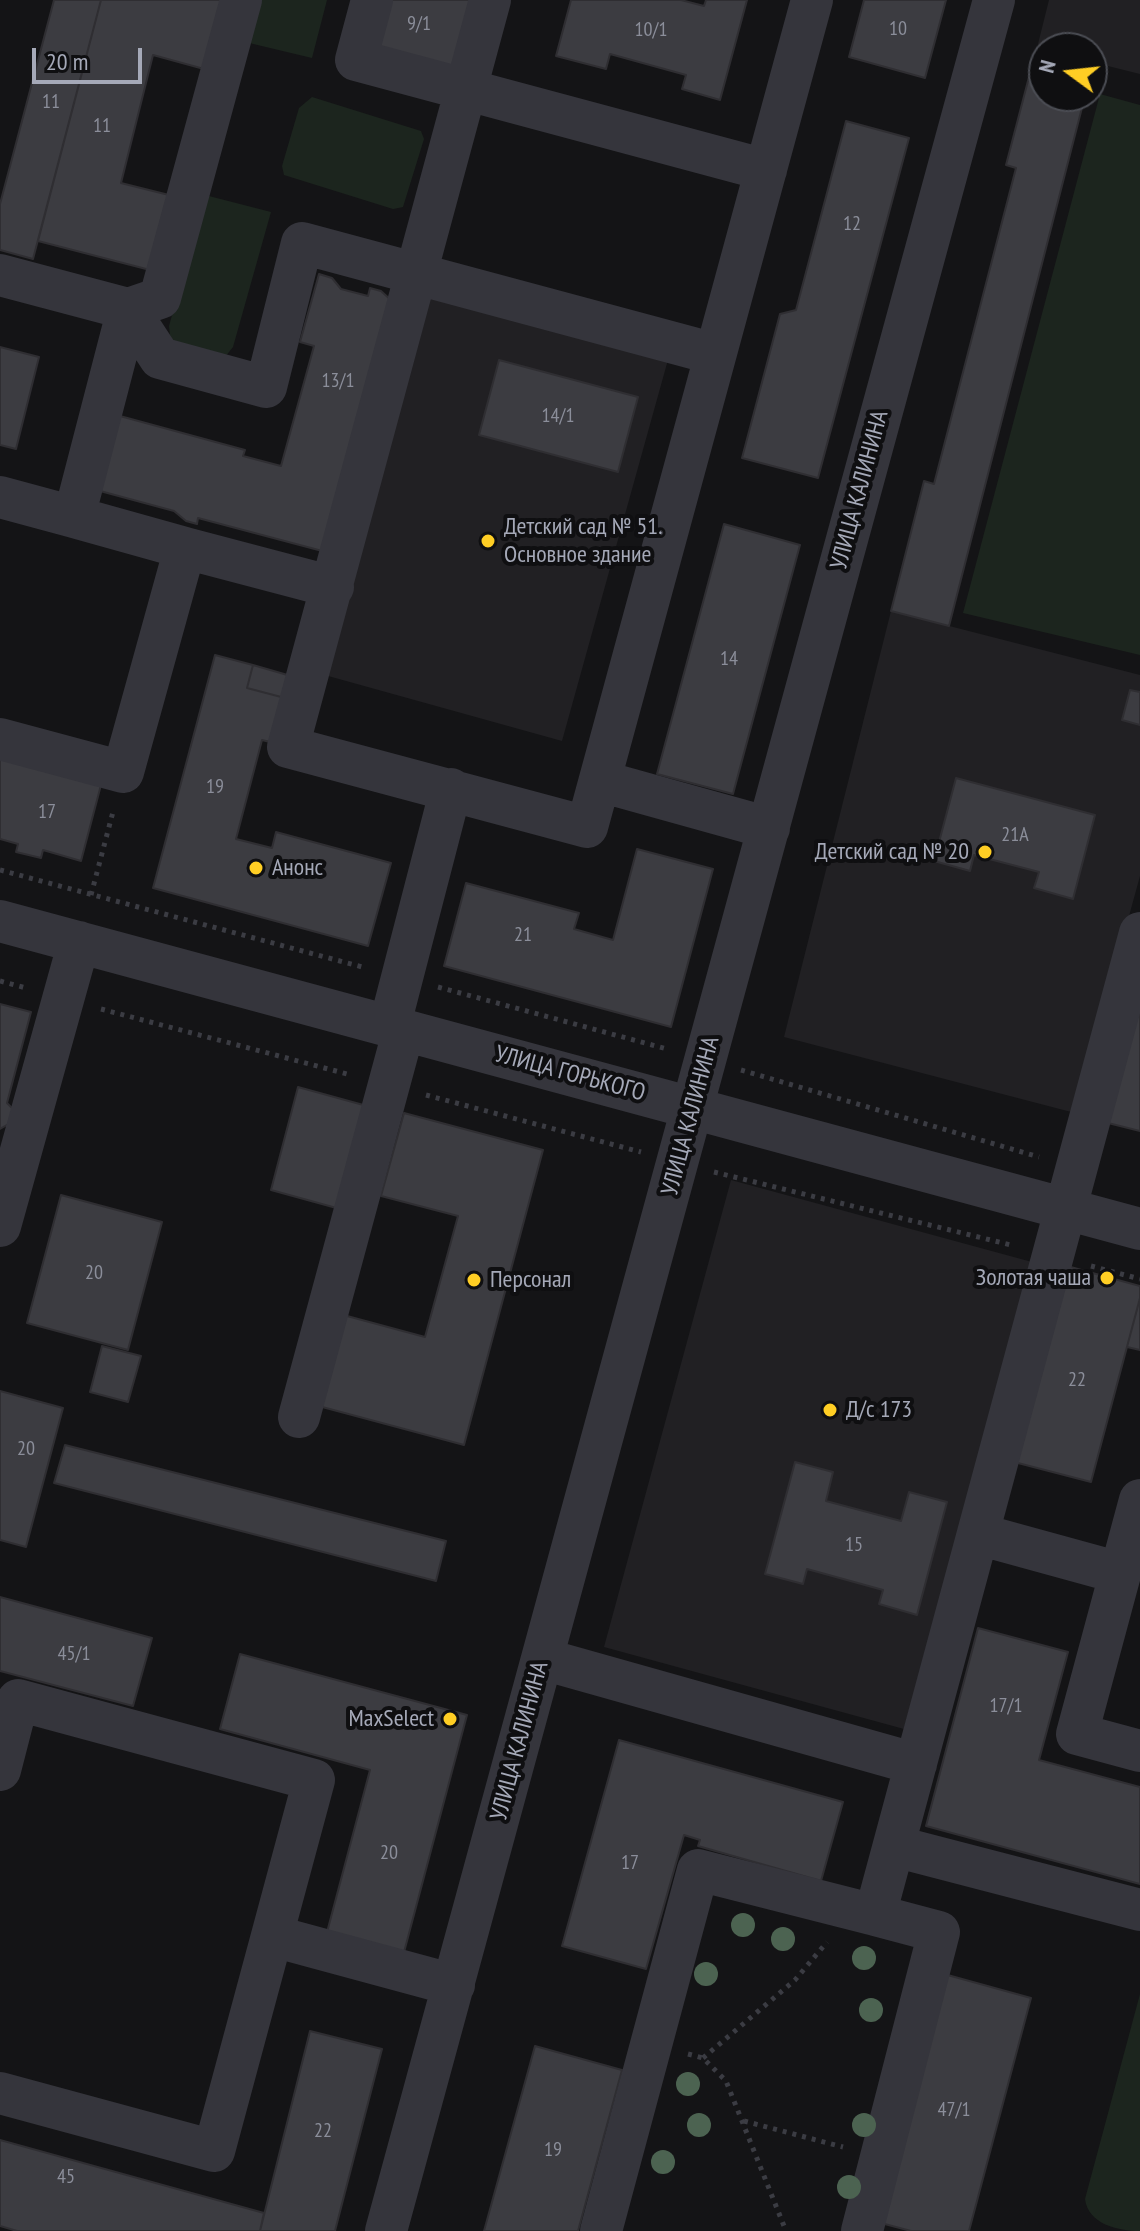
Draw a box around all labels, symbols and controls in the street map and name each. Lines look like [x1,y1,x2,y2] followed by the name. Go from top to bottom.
[407,12,431,36] house number: 9/1
[889,17,907,41] house number: 10
[635,18,667,42] house number: 10/1
[36,32,146,82] scale bar
[1028,32,1108,112] north arrow
[46,46,88,77] text: 20 m
[1032,57,1062,76] text: N
[42,90,60,114] house number: 11
[93,114,111,138] house number: 11
[843,212,861,236] house number: 12
[322,369,354,393] house number: 13/1
[542,404,574,428] house number: 14/1
[825,407,895,573] street label: УЛИЦА КАЛИНИНА
[504,513,662,569] place label: Детский сад № 51. Основное здание
[479,532,497,550] marker: Детский сад № 51. Основное здание
[720,647,738,671] house number: 14
[206,775,224,799] house number: 19
[38,800,56,824] house number: 17
[1001,823,1029,847] house number: 21А
[815,838,969,866] place label: Детский сад № 20
[976,843,994,861] marker: Детский сад № 20
[272,854,323,882] place label: Анонс
[247,859,265,877] marker: Анонс
[514,923,532,947] house number: 21
[656,1033,726,1199] street label: УЛИЦА КАЛИНИНА
[492,1040,648,1108] street label: УЛИЦА ГОРЬКОГО
[85,1261,103,1285] house number: 20
[976,1264,1091,1292] place label: Золотая чаша
[490,1266,571,1294] place label: Персонал
[1098,1269,1116,1287] marker: Золотая чаша
[465,1271,483,1289] marker: Персонал
[1068,1368,1086,1392] house number: 22
[846,1396,912,1424] place label: Д/с 173
[821,1401,839,1419] marker: Д/с 173
[17,1437,35,1461] house number: 20
[845,1533,863,1557] house number: 15
[58,1642,90,1666] house number: 45/1
[485,1658,555,1824] street label: УЛИЦА КАЛИНИНА
[990,1694,1022,1718] house number: 17/1
[349,1705,434,1733] place label: MaxSelect
[441,1710,459,1728] marker: MaxSelect
[380,1841,398,1865] house number: 20
[621,1851,639,1875] house number: 17
[938,2098,970,2122] house number: 47/1
[314,2119,332,2143] house number: 22
[544,2138,562,2162] house number: 19
[57,2165,75,2189] house number: 45

